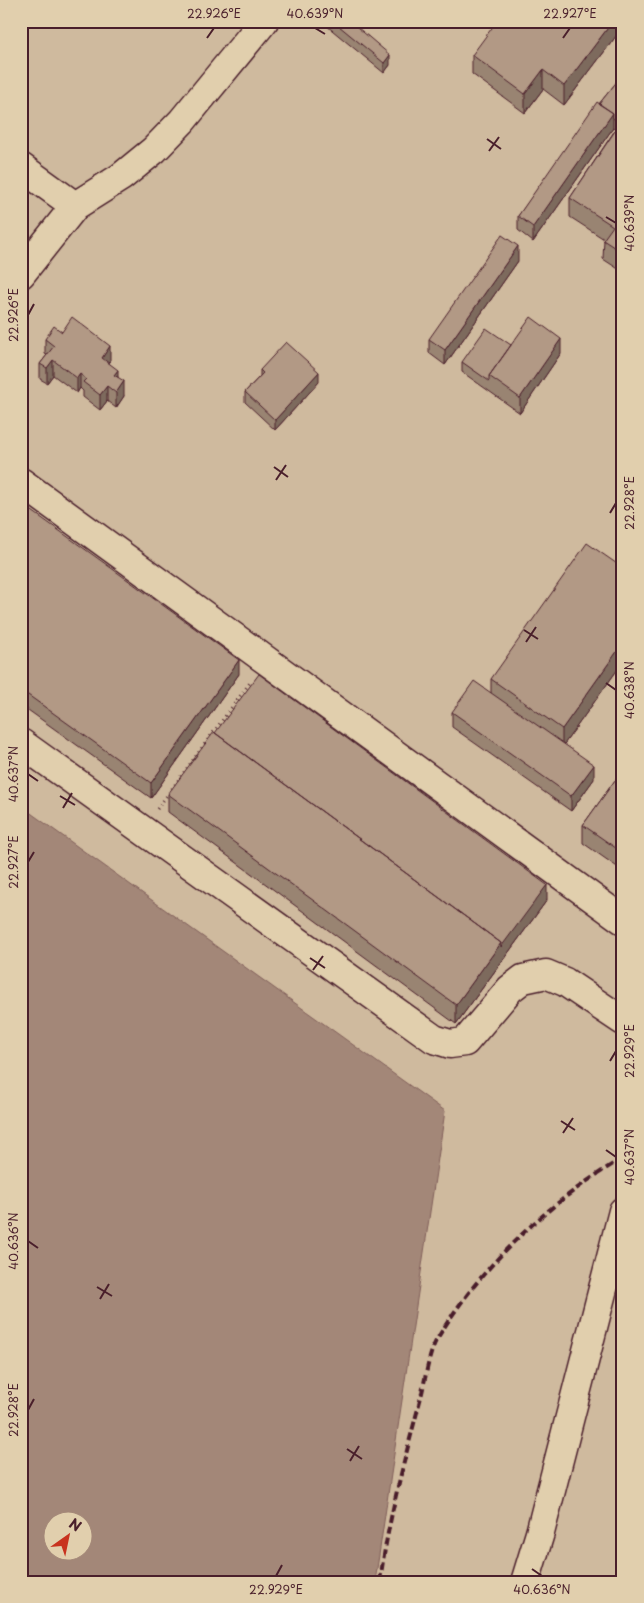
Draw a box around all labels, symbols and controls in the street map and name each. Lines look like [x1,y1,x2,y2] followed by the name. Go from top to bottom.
[187,4,241,22] text: 22.926°E
[287,4,343,22] text: 40.639°N
[543,4,597,22] text: 22.927°E
[620,195,638,251] text: 40.639°N
[4,288,22,342] text: 22.926°E
[620,476,638,530] text: 22.928°E
[620,661,638,719] text: 40.638°N
[4,746,22,802] text: 40.637°N
[4,835,22,889] text: 22.927°E
[620,1024,638,1078] text: 22.929°E
[620,1129,638,1185] text: 40.637°N
[4,1212,22,1270] text: 40.636°N
[4,1383,22,1437] text: 22.928°E
[42,1510,92,1560] north arrow
[65,1513,86,1537] text: N
[249,1580,303,1598] text: 22.929°E
[513,1580,571,1598] text: 40.636°N

